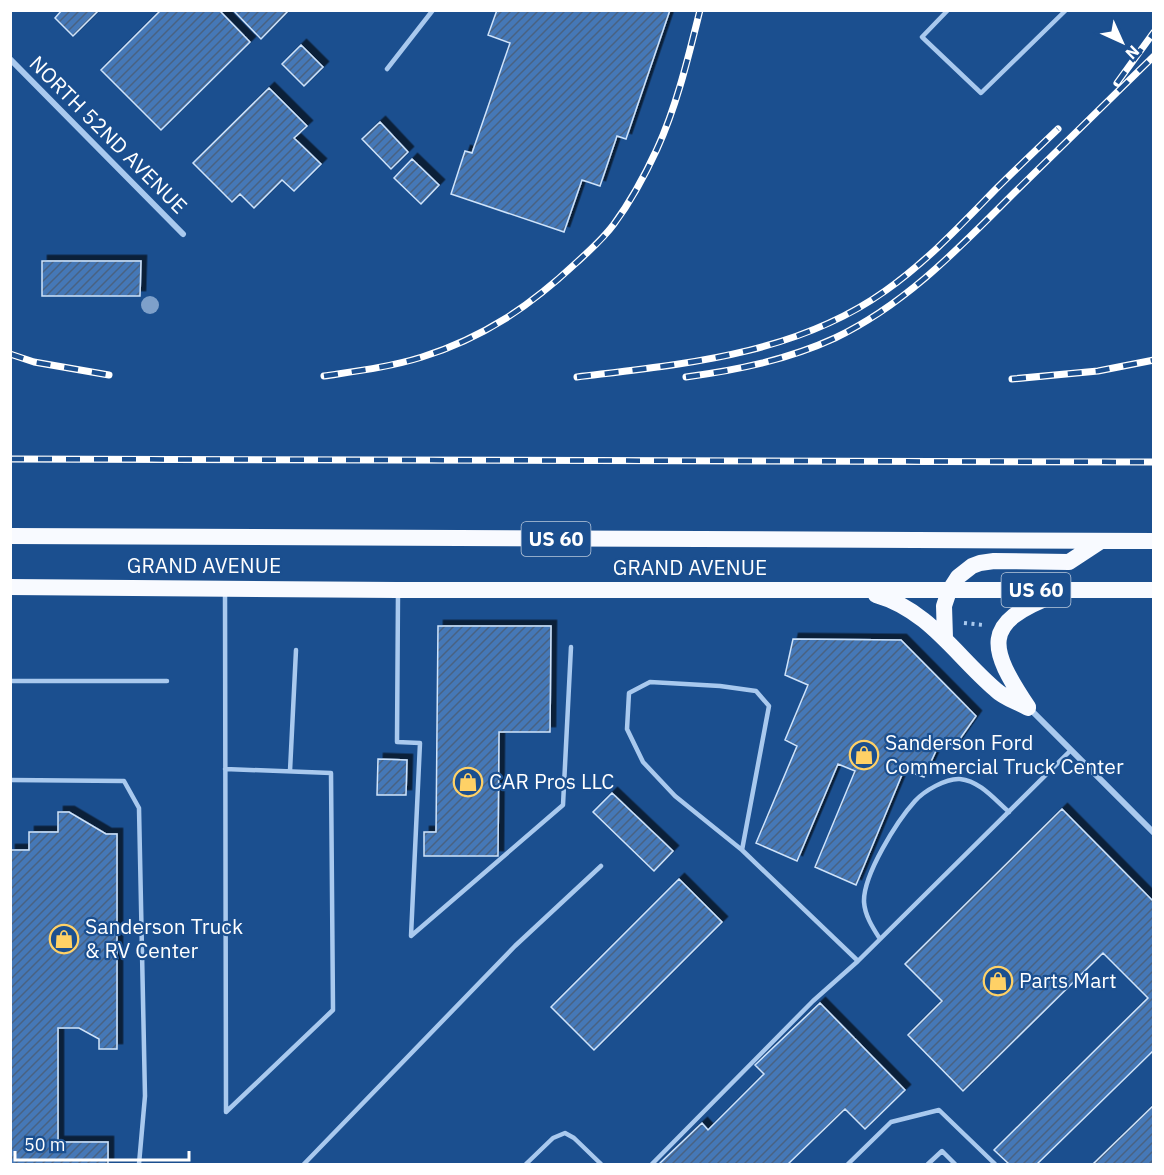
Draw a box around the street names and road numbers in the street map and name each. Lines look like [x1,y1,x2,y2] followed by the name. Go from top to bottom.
[24,49,194,219] street label: NORTH 52ND AVENUE
[522,522,590,556] road number: US 60
[127,551,281,579] street label: GRAND AVENUE
[613,553,767,581] street label: GRAND AVENUE
[1002,573,1070,607] road number: US 60

